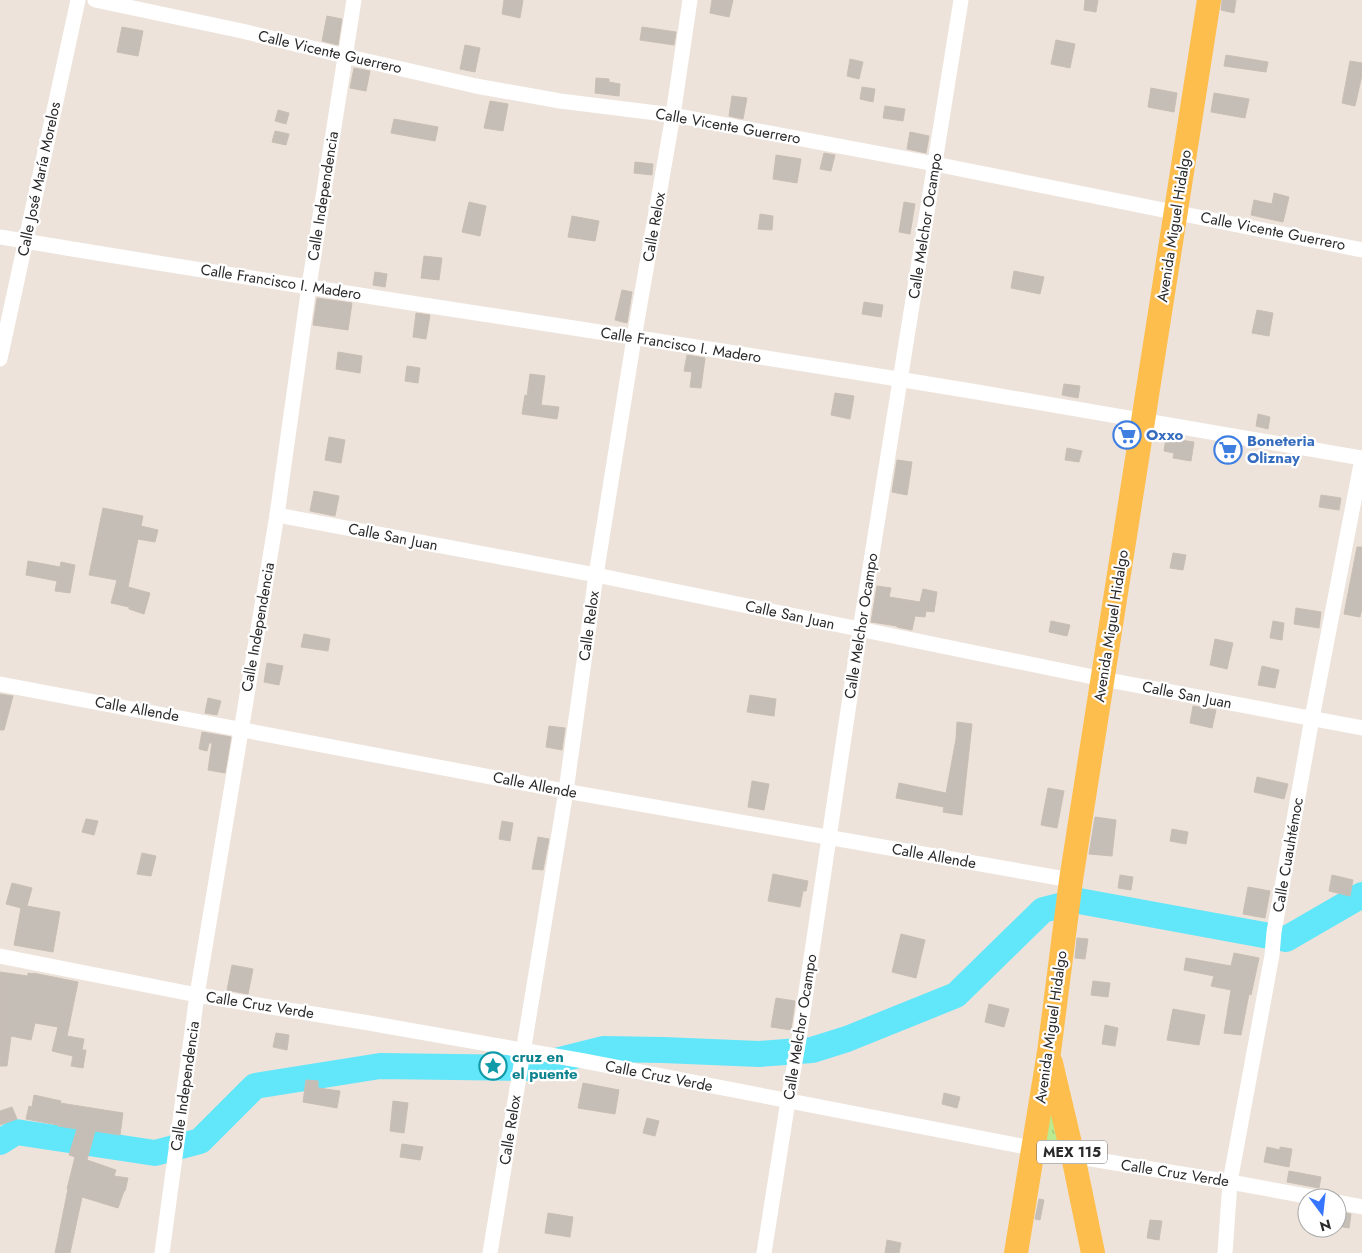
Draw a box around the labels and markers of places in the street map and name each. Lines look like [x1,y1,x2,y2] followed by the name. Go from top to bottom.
[1112,420,1142,450] supermarket icon: Oxxo
[1146,424,1184,446] place label: Oxxo
[1247,430,1315,469] place label: Boneteria Oliznay
[1213,435,1243,465] supermarket icon: Boneteria Oliznay
[512,1046,578,1085] place label: cruz en el puente
[478,1051,508,1081] place icon: cruz en el puente

